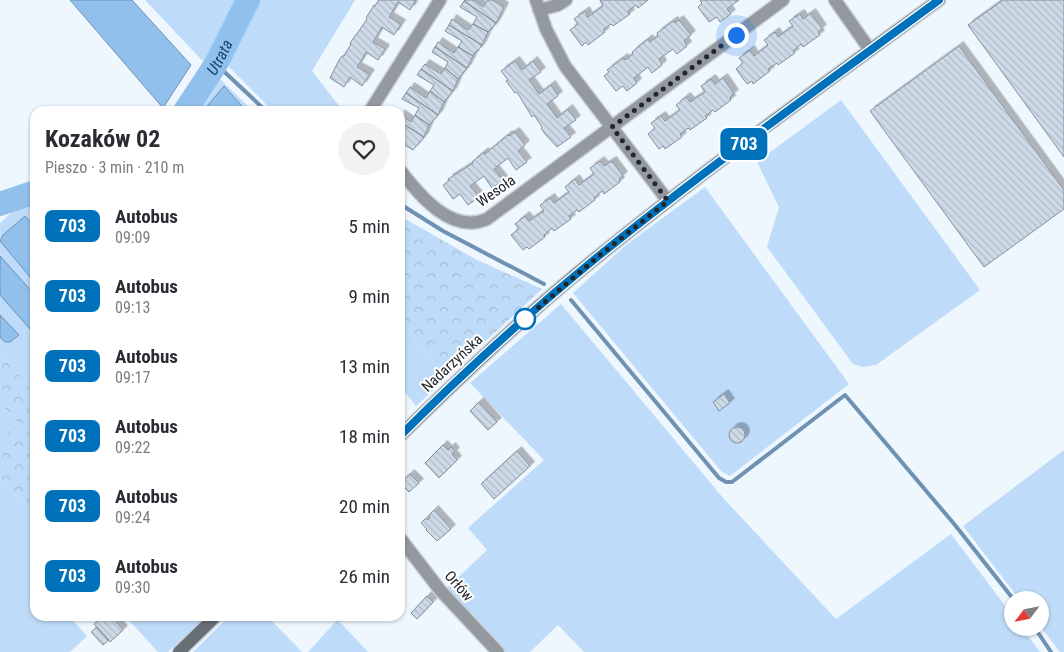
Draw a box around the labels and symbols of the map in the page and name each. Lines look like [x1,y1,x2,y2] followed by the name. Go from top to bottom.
[724,23,749,48] your location
[202,36,237,79] water label: Utrata
[715,128,773,160] line badge: 703
[473,171,519,211] street label: Wesoła
[514,308,536,330] unlabelled marker
[418,330,486,396] street label: Nadarzyńska
[441,567,477,605] street label: Orłów
[1004,591,1049,636] north arrow

